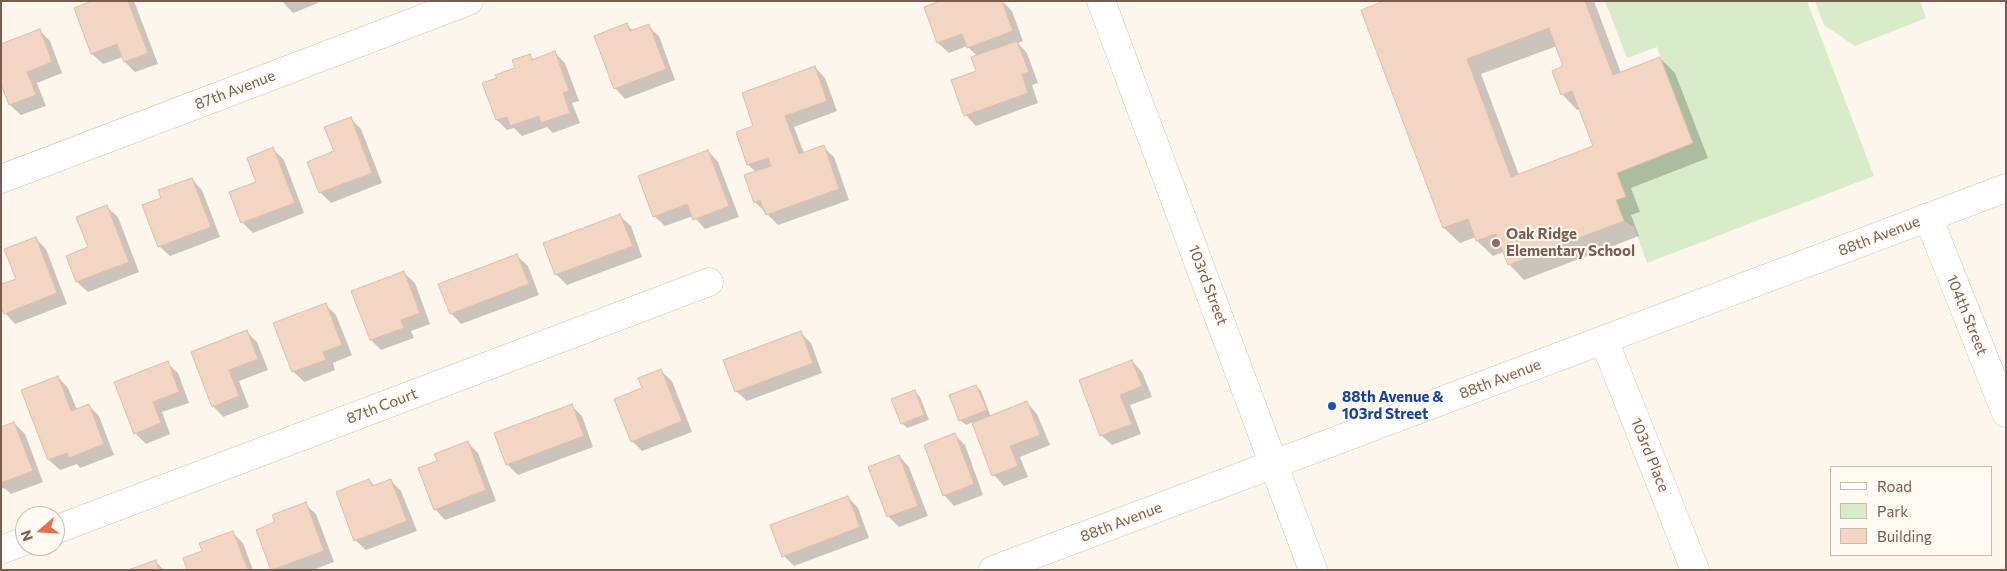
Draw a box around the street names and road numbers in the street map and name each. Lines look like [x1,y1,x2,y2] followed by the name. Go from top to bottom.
[192,66,278,114] street label: 87th Avenue
[1836,212,1922,260] street label: 88th Avenue
[1184,242,1232,328] street label: 103rd Street
[1943,272,1991,358] street label: 104th Street
[1457,355,1543,403] street label: 88th Avenue
[344,384,420,428] street label: 87th Court
[1627,415,1673,495] street label: 103rd Place
[1078,498,1164,546] street label: 88th Avenue

